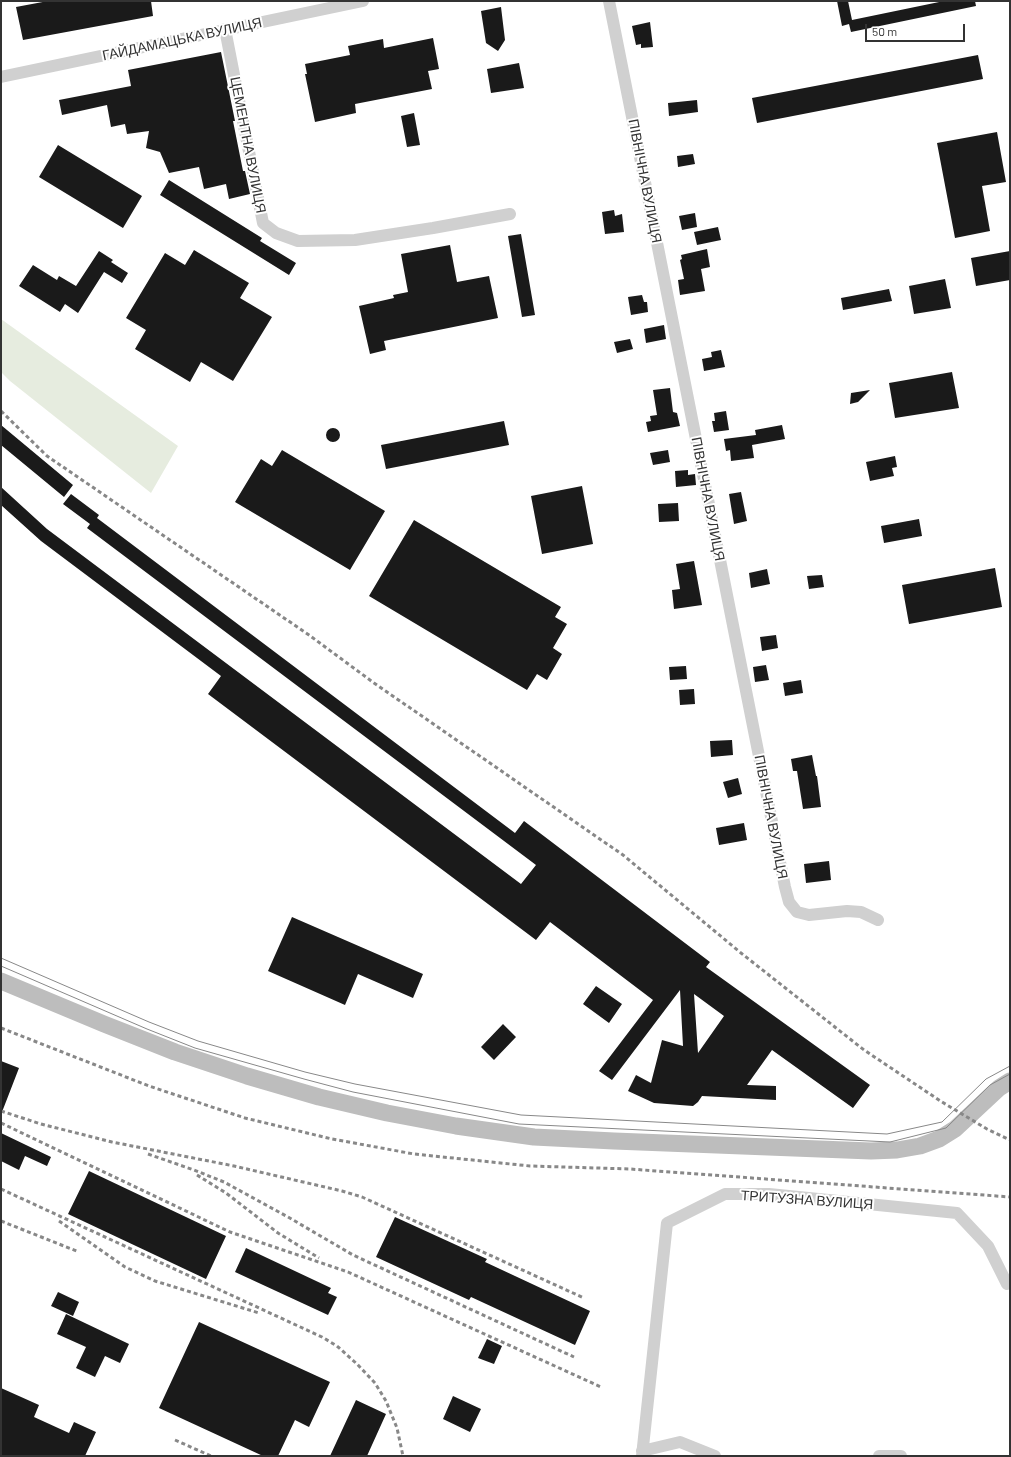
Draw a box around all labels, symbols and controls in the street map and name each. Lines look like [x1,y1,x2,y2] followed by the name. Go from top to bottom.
[101,14,263,64] street label: ГАЙДАМАЦЬКА ВУЛИЦЯ
[867,16,967,42] scale bar
[872,24,897,38] text: 50 m
[227,75,269,215] street label: ЦЕМЕНТНА ВУЛИЦЯ
[625,118,665,244] street label: ПІВНІЧНА ВУЛИЦЯ
[688,436,728,562] street label: ПІВНІЧНА ВУЛИЦЯ
[751,754,791,880] street label: ПІВНІЧНА ВУЛИЦЯ
[740,1187,874,1213] street label: ТРИТУЗНА ВУЛИЦЯ

